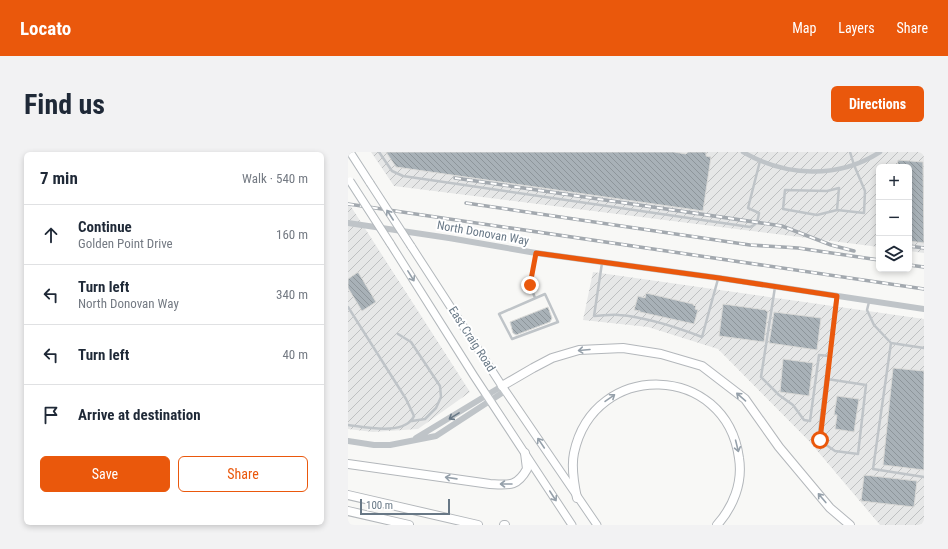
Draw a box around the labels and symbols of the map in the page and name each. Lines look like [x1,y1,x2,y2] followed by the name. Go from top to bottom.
[386,209,394,220] one-way arrow
[436,218,530,248] street label: North Donovan Way
[408,270,416,282] one-way arrow
[521,276,539,294] route end
[446,304,498,374] street label: East Craig Road
[578,347,591,354] one-way arrow
[736,392,746,401] one-way arrow
[605,394,616,402] one-way arrow
[449,412,460,420] one-way arrow
[811,431,829,449] route start
[537,438,545,449] one-way arrow
[733,439,741,452] one-way arrow
[445,475,458,482] one-way arrow
[500,480,513,488] one-way arrow
[549,490,557,501] one-way arrow
[817,493,826,503] one-way arrow
[360,497,450,516] scale bar

